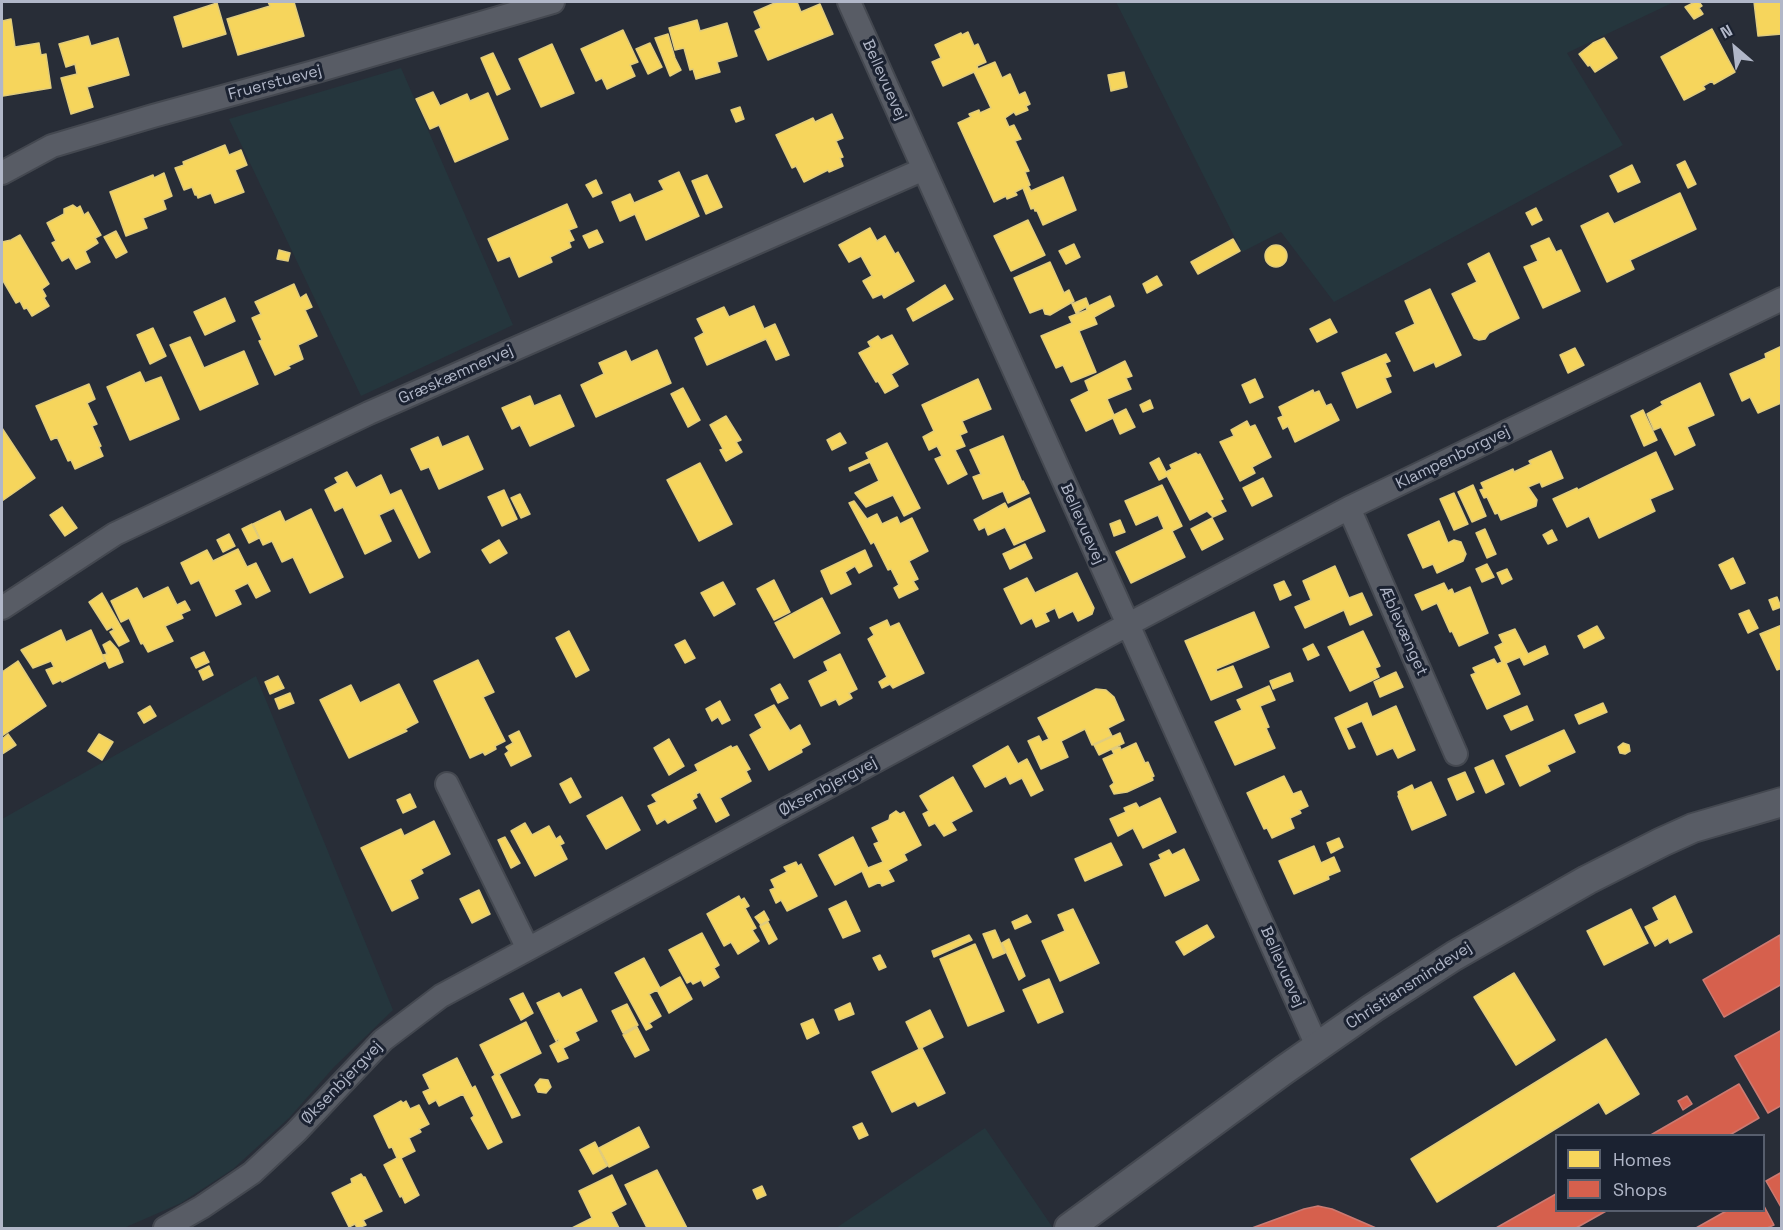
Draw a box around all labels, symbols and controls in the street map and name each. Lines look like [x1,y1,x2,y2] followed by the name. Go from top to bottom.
[1705,18,1765,78] north arrow
[1717,20,1736,43] text: N
[858,37,910,123] street label: Bellevuevej
[226,61,324,105] street label: Fruerstuevej
[396,341,516,409] street label: Græskæmnervej
[1393,422,1513,494] street label: Klampenborgvej
[1056,481,1108,567] street label: Bellevuevej
[1375,583,1431,679] street label: Æblevænget
[776,753,880,821] street label: Øksenbjergvej
[1256,924,1308,1010] street label: Bellevuevej
[1343,938,1475,1034] street label: Christiansmindevej
[297,1037,387,1129] street label: Øksenbjergvej
[1555,1134,1765,1212] legend
[1613,1148,1672,1171] text: Homes
[1613,1178,1667,1201] text: Shops

